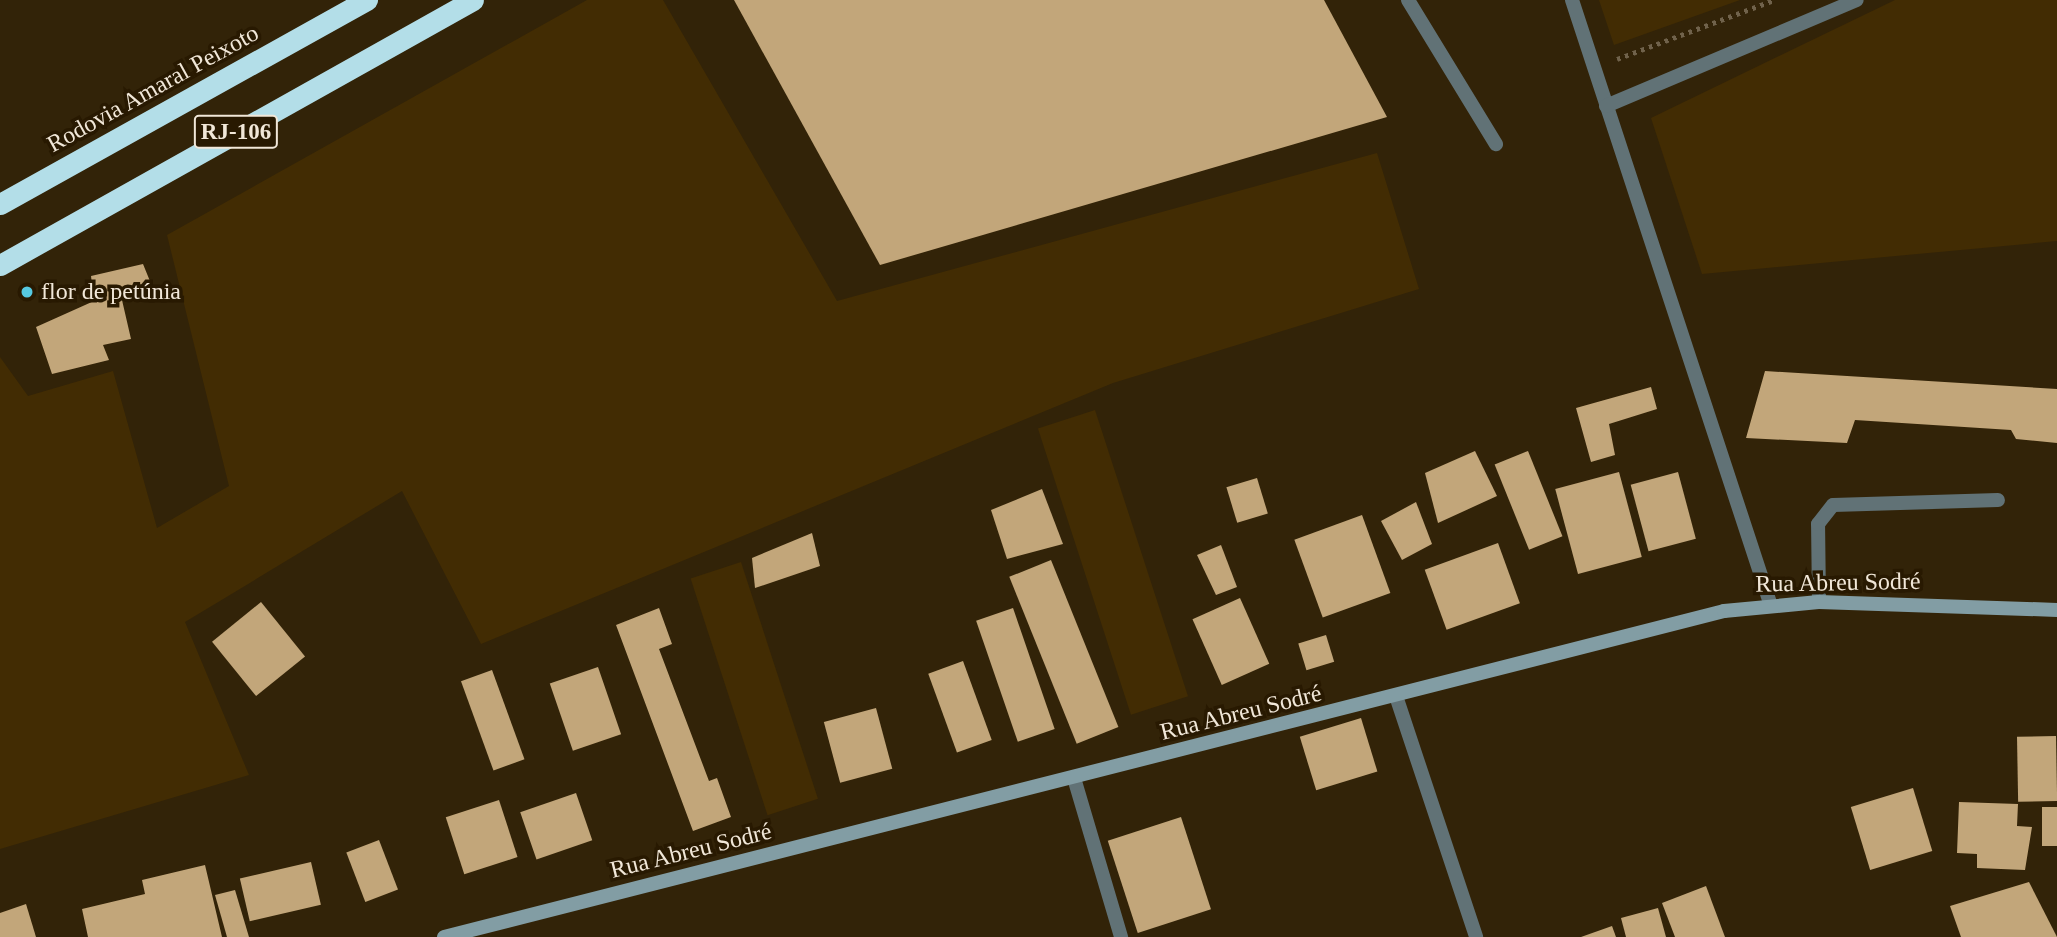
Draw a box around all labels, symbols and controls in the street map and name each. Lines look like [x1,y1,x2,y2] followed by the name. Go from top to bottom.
[42,19,264,159] street label: Rodovia Amaral Peixoto
[192,113,280,152] road number: RJ-106
[41,278,181,306] place label: flor de petúnia
[19,284,35,300] marker: flor de petúnia
[1754,567,1922,599] street label: Rua Abreu Sodré
[1157,679,1325,747] street label: Rua Abreu Sodré
[607,817,775,885] street label: Rua Abreu Sodré

